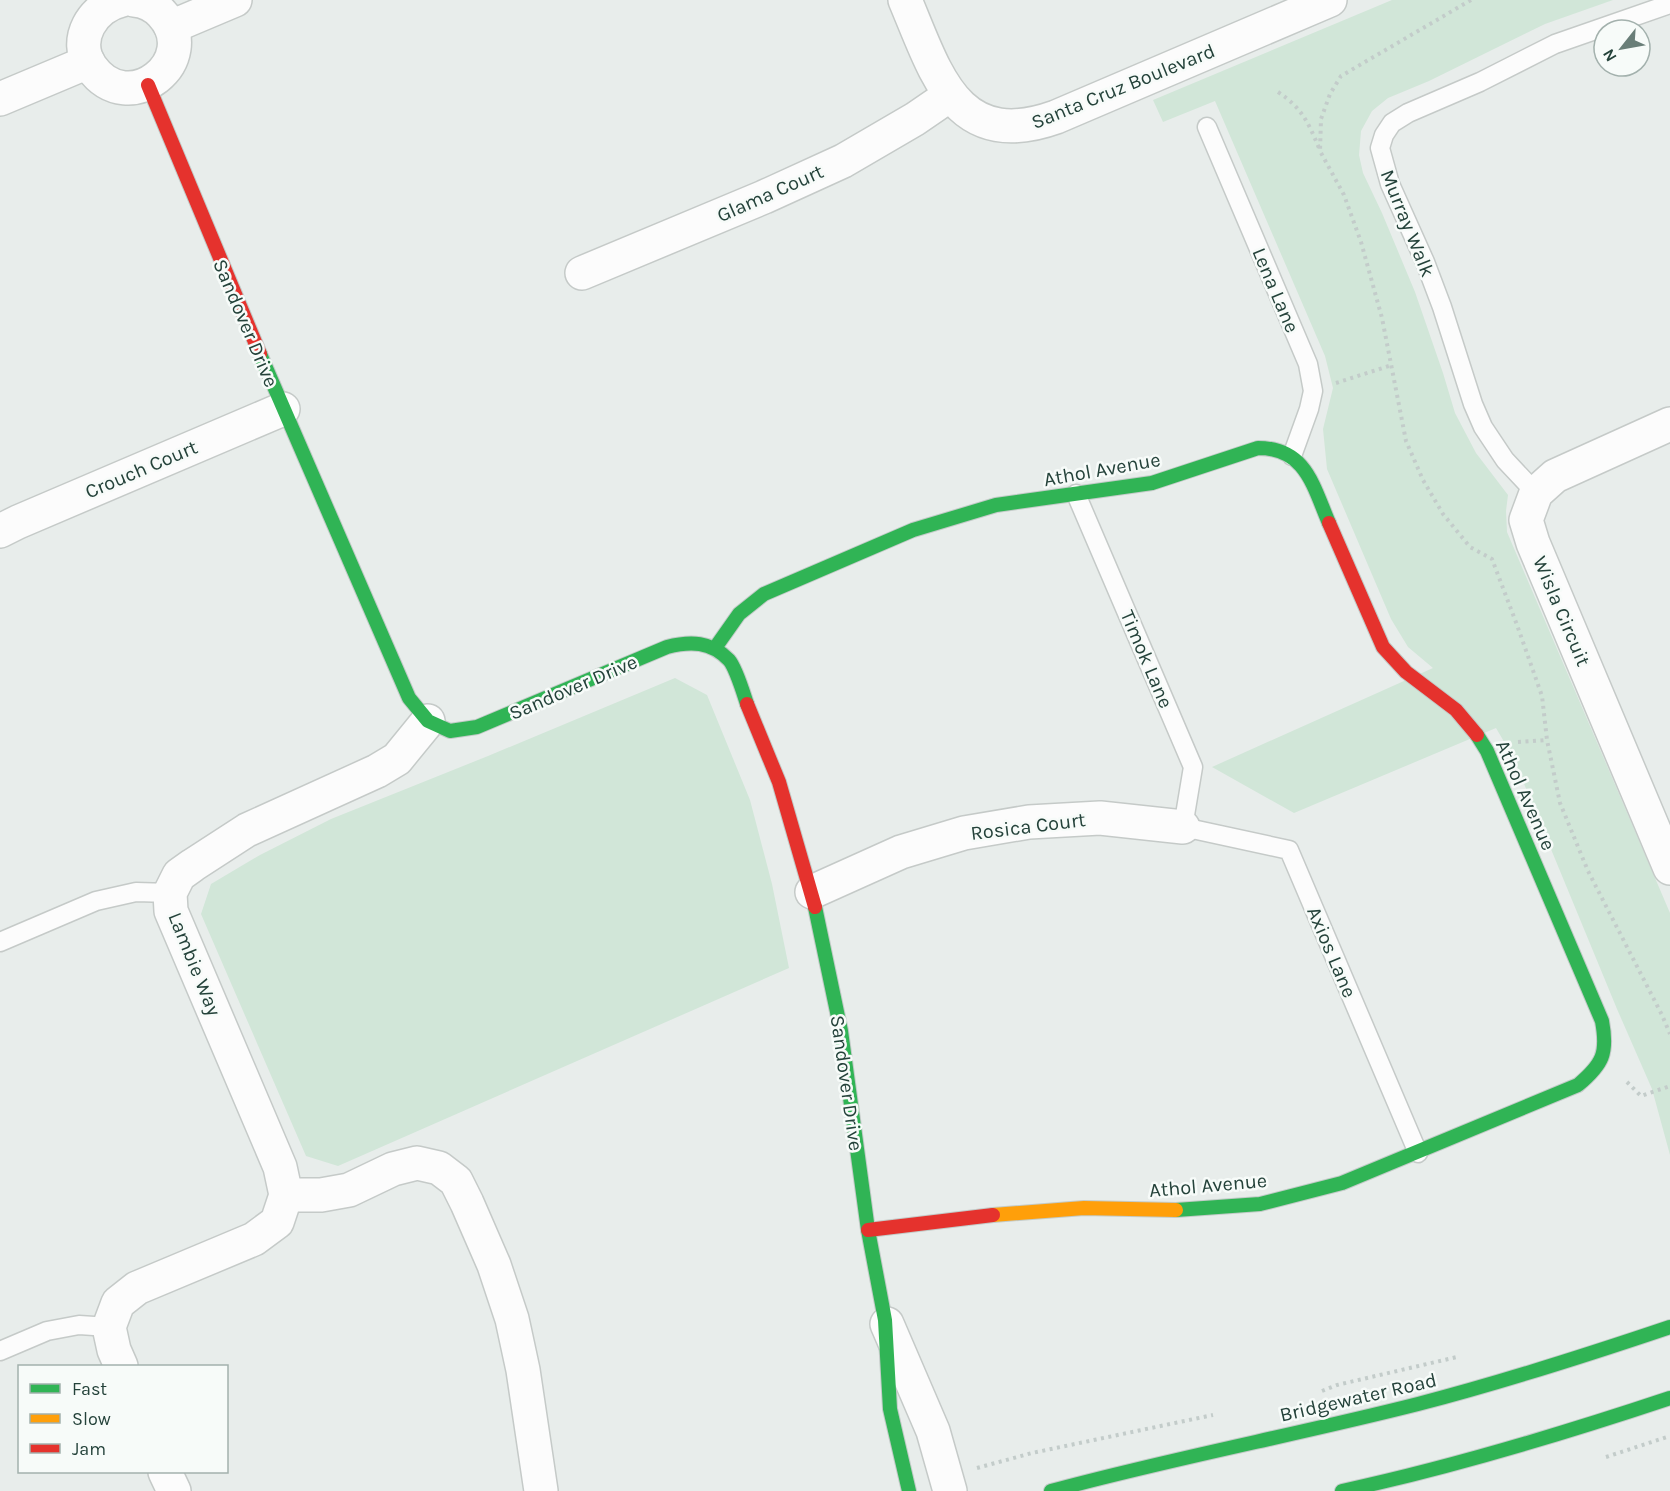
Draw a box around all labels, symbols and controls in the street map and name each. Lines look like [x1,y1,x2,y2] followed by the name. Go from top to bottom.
[1592,18,1652,78] north arrow
[1028,39,1218,134] street label: Santa Cruz Boulevard
[1598,46,1621,65] text: N
[713,160,827,227] street label: Glama Court
[1376,166,1439,280] street label: Murray Walk
[1247,244,1304,336] street label: Lena Lane
[208,256,283,391] street label: Sandover Drive
[82,435,201,503] street label: Crouch Court
[1042,448,1162,491] street label: Athol Avenue
[1528,553,1595,670] street label: Wisla Circuit
[1116,607,1178,712] street label: Timok Lane
[506,650,641,725] street label: Sandover Drive
[1491,737,1560,854] street label: Athol Avenue
[969,808,1087,845] street label: Rosica Court
[1302,903,1361,1001] street label: Axios Lane
[163,909,226,1019] street label: Lambie Way
[826,1014,867,1152] street label: Sandover Drive
[1148,1169,1268,1202] street label: Athol Avenue
[18,1365,228,1473] legend
[1277,1368,1439,1427] street label: Bridgewater Road
[72,1378,107,1400] text: Fast
[72,1408,111,1430] text: Slow
[72,1438,106,1460] text: Jam

